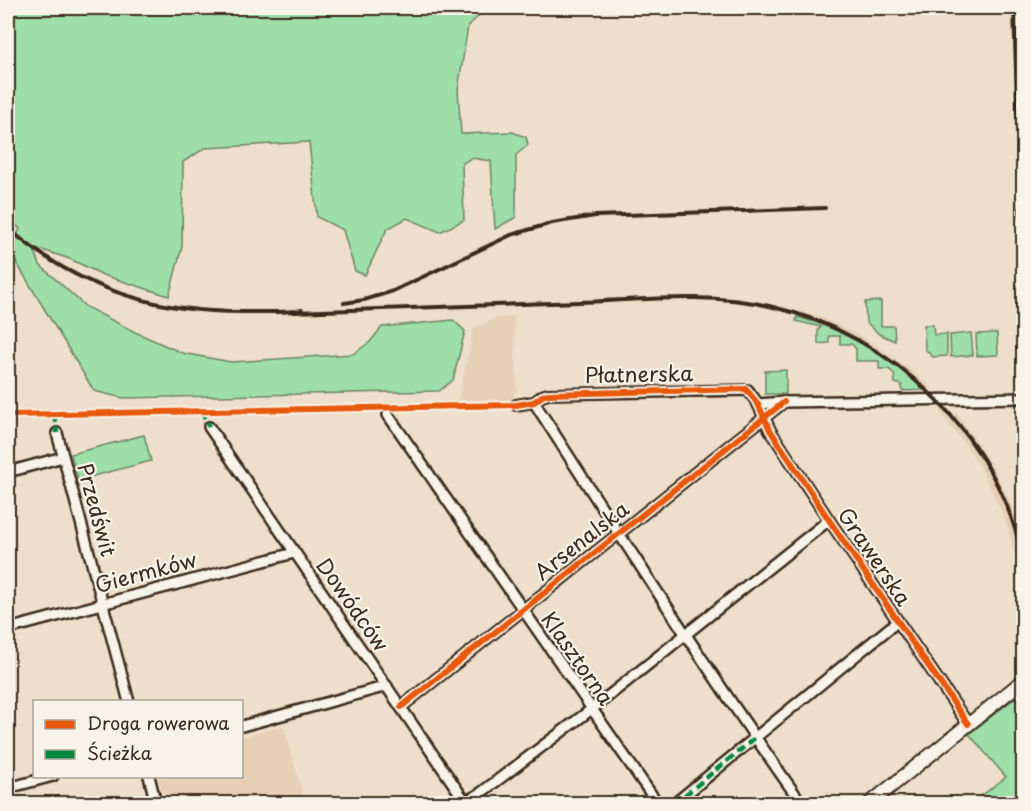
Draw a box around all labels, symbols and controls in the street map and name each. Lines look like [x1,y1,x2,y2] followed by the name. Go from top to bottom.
[584,356,693,390] street label: Płatnerska
[70,459,126,560] street label: Przedświt
[527,492,635,587] street label: Arsenalska
[831,500,920,611] street label: Grawerska
[91,542,201,600] street label: Giermków
[310,551,398,657] street label: Dowódców
[535,604,623,712] street label: Klasztorna
[33,700,243,778] legend
[87,709,230,736] text: Droga rowerowa
[87,739,153,766] text: Ścieżka

